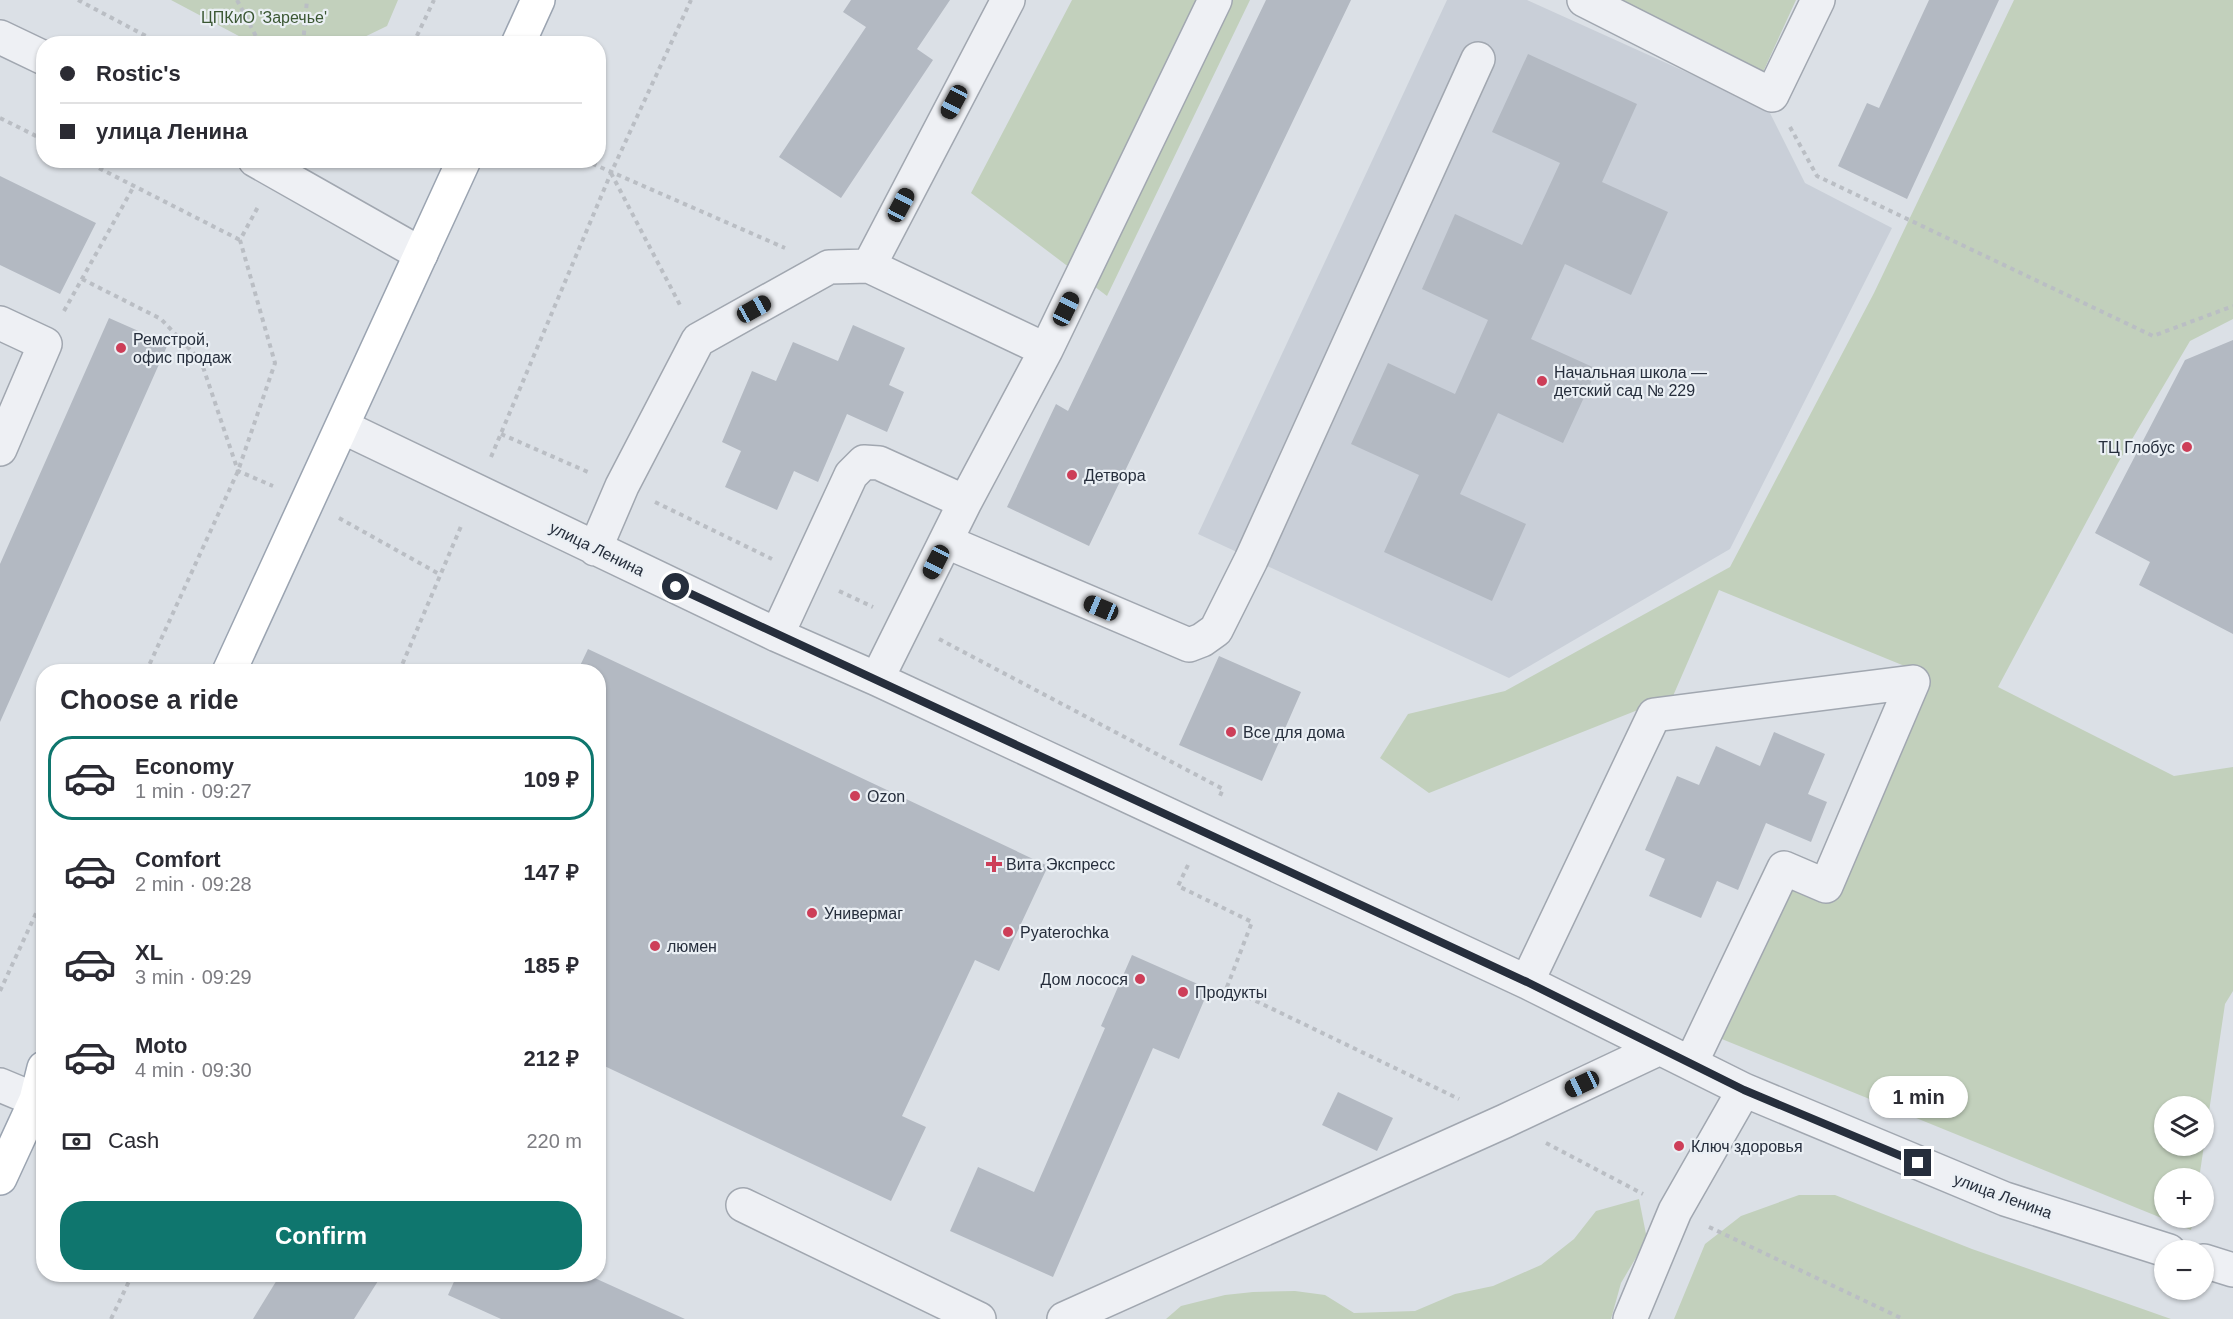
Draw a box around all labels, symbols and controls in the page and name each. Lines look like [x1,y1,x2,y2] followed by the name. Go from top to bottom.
[201,9,327,26] park label: ЦПКиО 'Заречье'
[96,61,181,86] text: Rostiс's
[938,82,970,122] car
[96,119,248,144] text: улица Ленина
[885,185,917,225] car
[1050,289,1082,329] car
[734,292,774,326] car
[133,331,232,366] place label: Ремстрой, офис продаж
[114,341,128,355] marker: Ремстрой, офис продаж
[1554,364,1707,399] place label: Начальная школа — детский сад № 229
[1535,374,1549,388] marker: Начальная школа — детский сад № 229
[2098,439,2175,456] place label: ТЦ Глобус
[2180,440,2194,454] marker: ТЦ Глобус
[1084,467,1146,484] place label: Детвора
[1065,468,1079,482] marker: Детвора
[547,519,647,579] street label: улица Ленина
[920,542,952,582] car
[662,573,689,600] route start
[1081,593,1121,623] car
[60,685,239,715] text: Choose a ride
[1243,724,1345,741] place label: Все для дома
[1224,725,1238,739] marker: Все для дома
[63,751,117,805] icon: car
[135,754,234,779] text: Economy
[523,767,579,792] text: 109 ₽
[135,780,252,802] text: 1 min · 09:27
[867,788,905,805] place label: Ozon
[848,789,862,803] marker: Ozon
[63,844,117,898] icon: car
[135,847,221,872] text: Comfort
[1006,856,1115,873] place label: Вита Экспресс
[987,857,1001,871] marker: Вита Экспресс
[523,860,579,885] text: 147 ₽
[135,873,252,895] text: 2 min · 09:28
[824,905,903,922] place label: Универмаг
[805,906,819,920] marker: Универмаг
[1020,924,1109,941] place label: Pyaterochka
[1001,925,1015,939] marker: Pyaterochka
[63,937,117,991] icon: car
[667,938,717,955] place label: люмен
[648,939,662,953] marker: люмен
[135,940,163,965] text: XL
[523,953,579,978] text: 185 ₽
[135,966,252,988] text: 3 min · 09:29
[1040,971,1128,988] place label: Дом лосося
[1133,972,1147,986] marker: Дом лосося
[1195,984,1267,1001] place label: Продукты
[1176,985,1190,999] marker: Продукты
[63,1030,117,1084] icon: car
[135,1033,188,1058] text: Moto
[523,1046,579,1071] text: 212 ₽
[135,1059,252,1081] text: 4 min · 09:30
[1562,1068,1602,1100] car
[1868,1076,1968,1118] callout: 1 min
[1892,1086,1945,1108] text: 1 min
[2154,1096,2214,1300] map controls
[2154,1096,2214,1156] button: layers
[60,1125,93,1158] icon: cash
[108,1128,159,1153] text: Cash
[526,1130,582,1152] text: 220 m
[1691,1138,1803,1155] place label: Ключ здоровья
[1672,1139,1686,1153] marker: Ключ здоровья
[1904,1149,1931,1176] route end
[2154,1168,2214,1228] button: +
[1952,1170,2055,1222] street label: улица Ленина
[60,1201,582,1270] button: Confirm
[2154,1240,2214,1300] button: −

